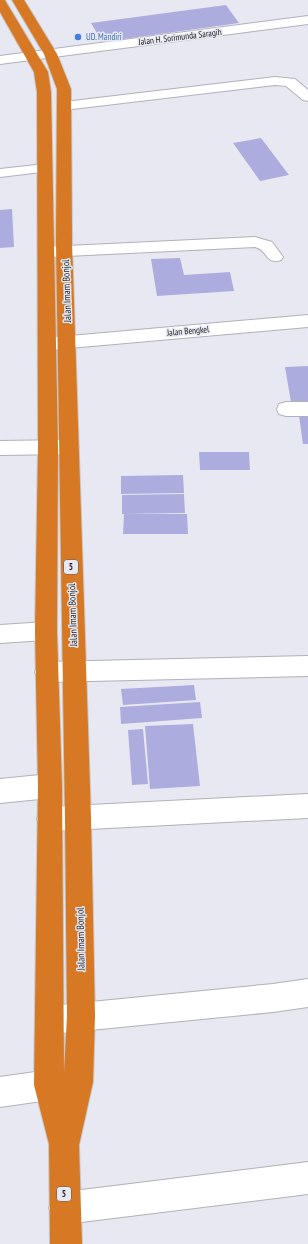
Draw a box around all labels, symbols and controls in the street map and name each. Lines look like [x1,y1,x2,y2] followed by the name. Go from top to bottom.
[137,26,222,47] street label: Jalan H. Sorimunda Saragih
[86,31,122,42] place label: UD. Mandiri
[73,32,83,42] marker: UD. Mandiri
[59,259,74,324] street label: Jalan Imam Bonjol
[165,323,210,338] street label: Jalan Bengkel
[64,560,78,574] road number: 5
[65,583,80,648] street label: Jalan Imam Bonjol
[73,907,88,972] street label: Jalan Imam Bonjol
[57,1187,71,1201] road number: 5

